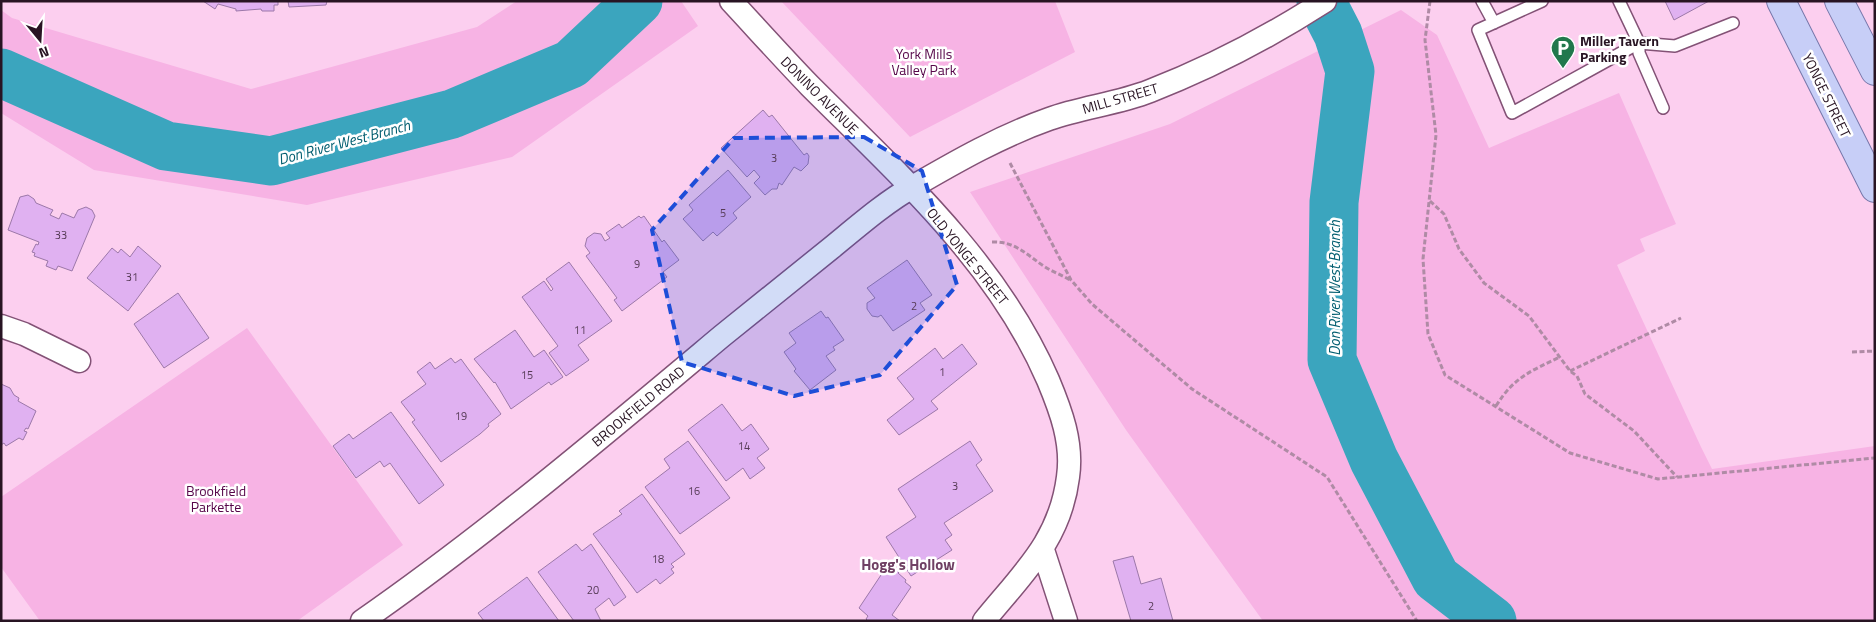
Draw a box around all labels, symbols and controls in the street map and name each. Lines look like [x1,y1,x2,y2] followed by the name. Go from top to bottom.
[15,15,65,65] north arrow
[1580,30,1659,67] place label: Miller Tavern Parking
[1550,35,1576,69] parking icon: Miller Tavern Parking
[36,41,52,64] text: N
[892,43,957,80] park label: York Mills Valley Park
[1797,49,1857,141] street label: YONGE STREET
[776,51,864,139] street label: DONINO AVENUE
[1080,77,1161,119] street label: MILL STREET
[275,113,413,171] water label: Don River West Branch
[771,150,777,166] house number: 3
[922,203,1014,310] street label: OLD YONGE STREET
[720,205,726,221] house number: 5
[1323,220,1346,356] water label: Don River West Branch
[55,227,67,243] house number: 33
[634,256,640,272] house number: 9
[126,269,138,285] house number: 31
[911,298,917,314] house number: 2
[574,322,586,338] house number: 11
[587,361,689,451] street label: BROOKFIELD ROAD
[939,364,945,380] house number: 1
[521,367,533,383] house number: 15
[455,408,467,424] house number: 19
[738,438,750,454] house number: 14
[952,478,958,494] house number: 3
[186,480,246,517] park label: Brookfield Parkette
[688,483,700,499] house number: 16
[652,551,664,567] house number: 18
[861,553,955,576] district label: Hogg's Hollow
[587,582,599,598] house number: 20
[1148,598,1154,614] house number: 2

